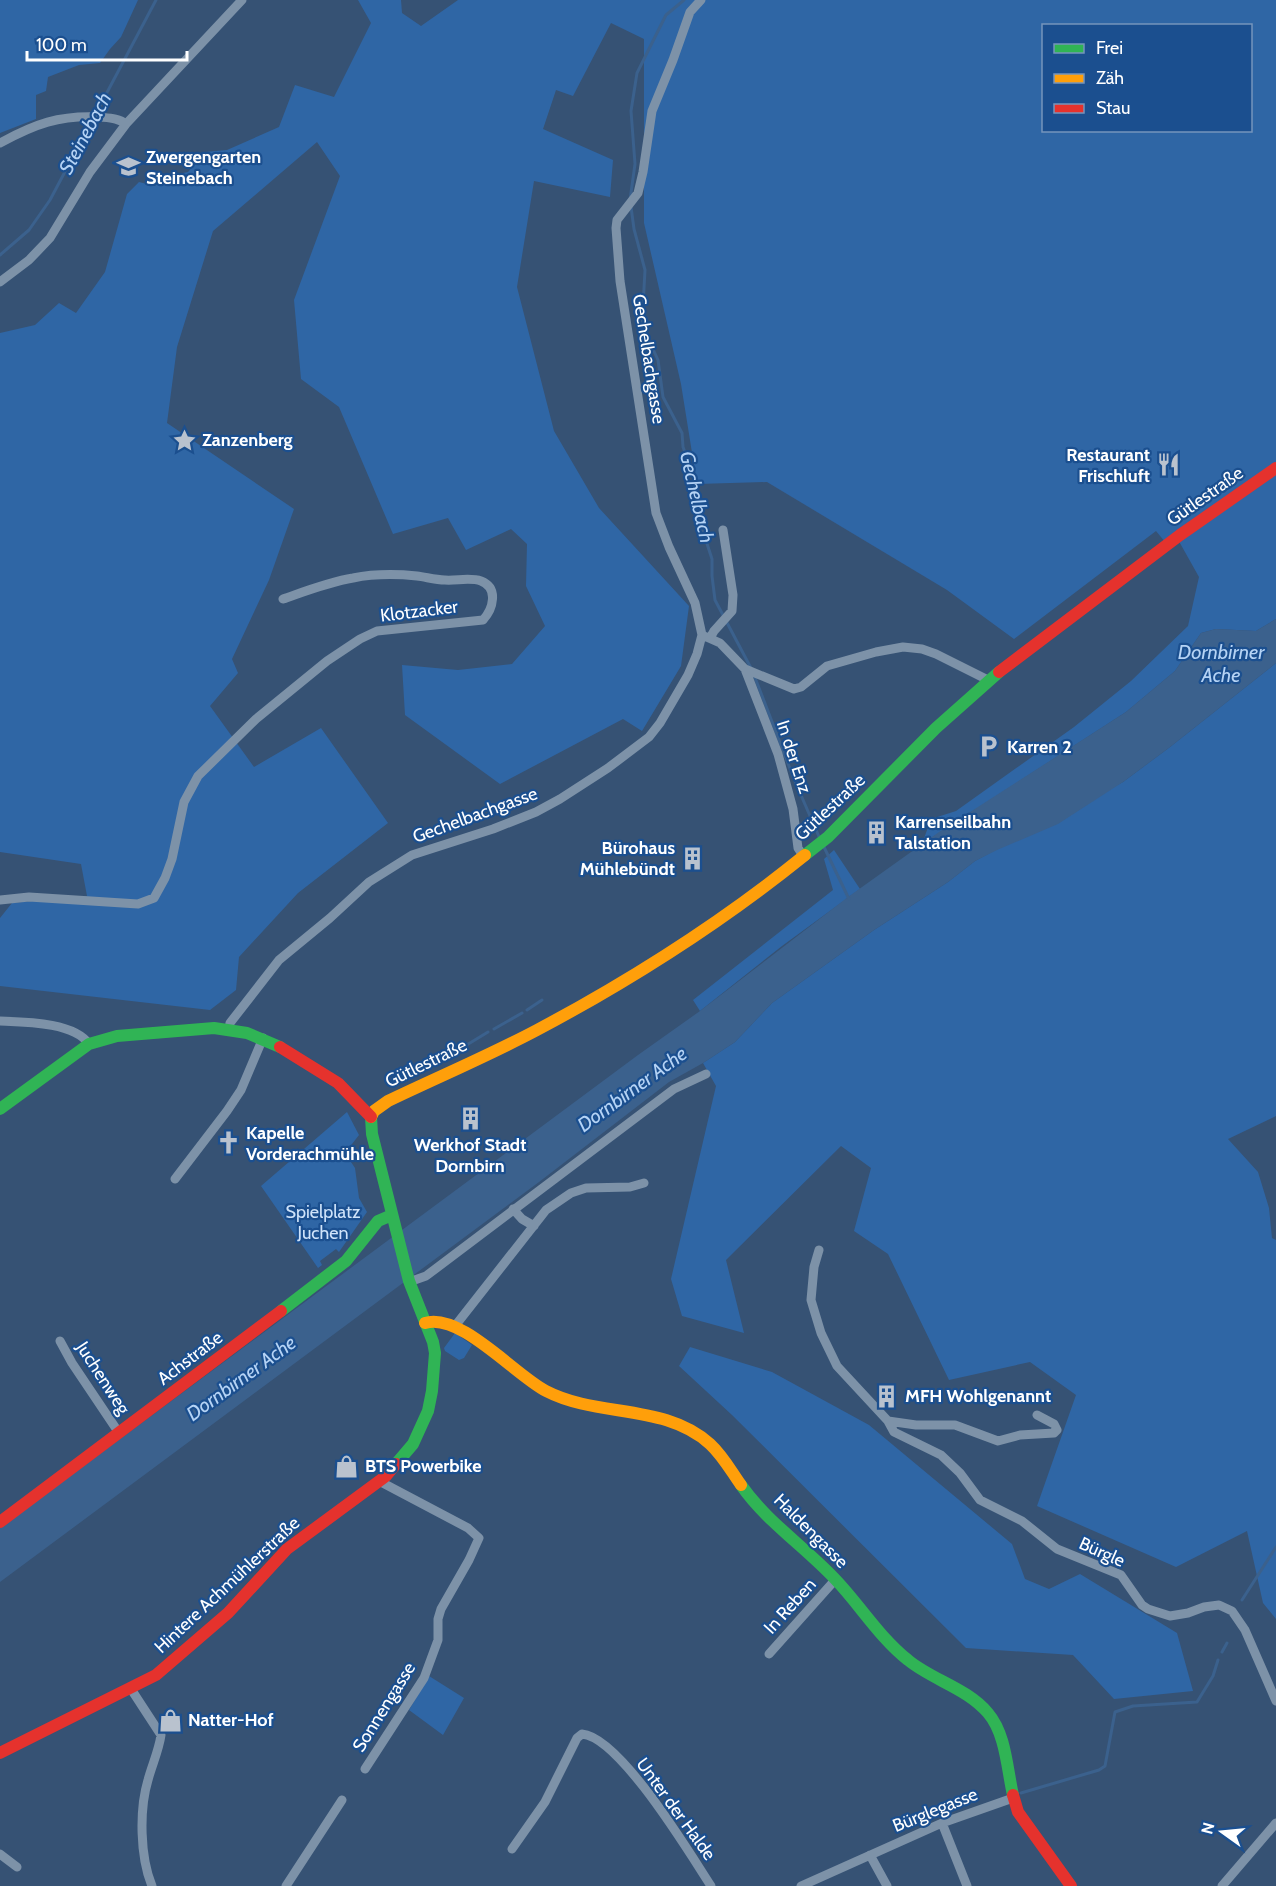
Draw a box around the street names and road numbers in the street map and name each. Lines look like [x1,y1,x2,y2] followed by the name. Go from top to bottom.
[628,293,670,425] street label: Gechelbachgasse
[1163,462,1247,530] street label: Gütlestraße
[379,595,459,627] street label: Klotzacker
[772,718,816,797] street label: In der Enz
[790,769,870,845] street label: Gütlestraße
[410,782,540,848] street label: Gechelbachgasse
[382,1034,470,1092] street label: Gütlestraße
[153,1326,227,1390] street label: Achstraße
[71,1337,135,1419] street label: Juchenweg
[769,1489,853,1573] street label: Haldengasse
[150,1512,304,1658] street label: Hintere Achmühlerstraße
[1076,1532,1128,1572] street label: Bürgle
[759,1574,821,1638] street label: In Reben
[348,1658,420,1756] street label: Sonnengasse
[632,1754,720,1864] street label: Unter der Halde
[889,1783,981,1837] street label: Bürglegasse

